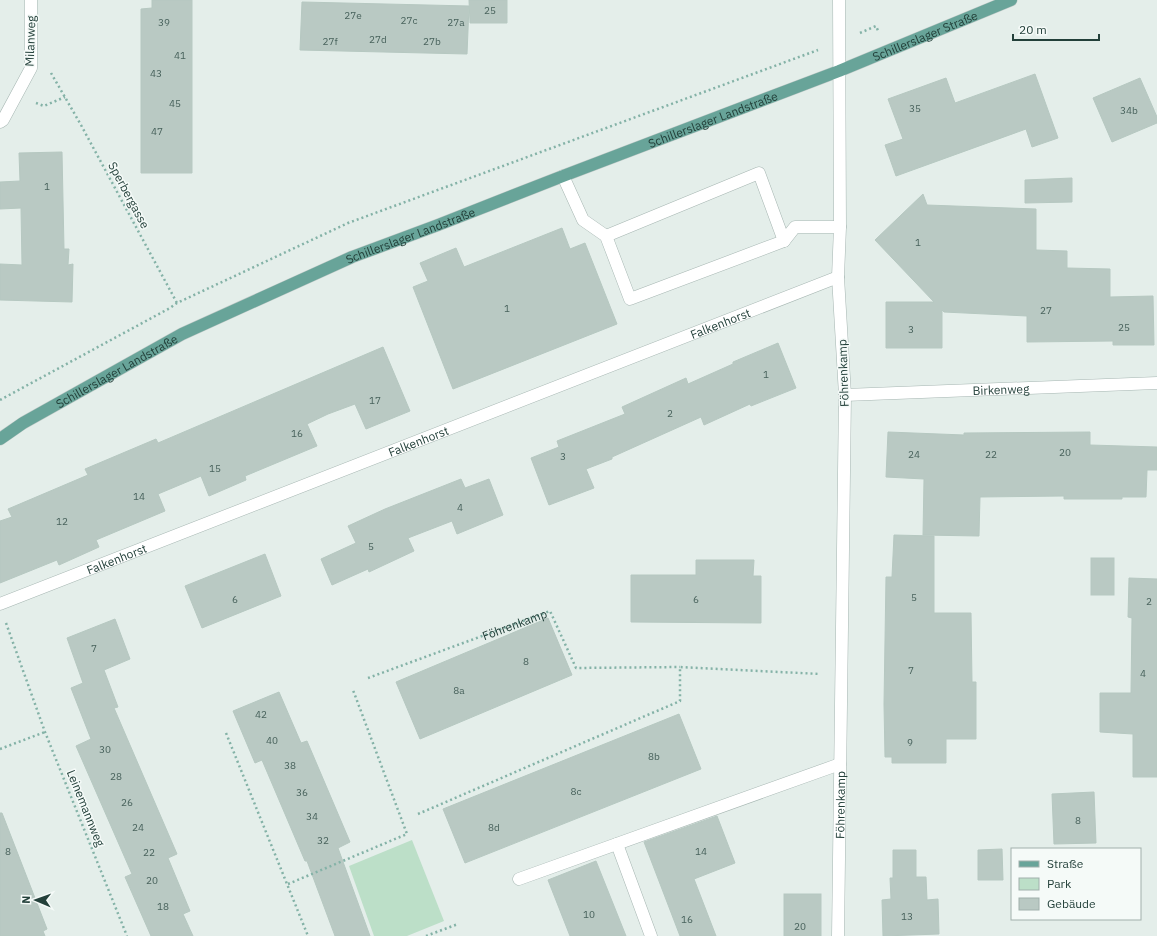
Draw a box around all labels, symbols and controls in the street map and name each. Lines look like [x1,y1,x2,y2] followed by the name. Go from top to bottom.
[484,4,496,17] house number: 25
[870,7,980,64] street label: Schillerslager Straße
[344,9,362,22] house number: 27e
[22,14,38,67] street label: Milanweg
[400,14,418,27] house number: 27c
[158,16,170,29] house number: 39
[447,16,465,29] house number: 27a
[1013,16,1099,42] scale bar
[1019,22,1047,37] text: 20 m
[369,33,387,46] house number: 27d
[322,35,338,48] house number: 27f
[423,35,441,48] house number: 27b
[174,49,186,62] house number: 41
[150,67,162,80] house number: 43
[646,88,780,150] street label: Schillerslager Landstraße
[169,97,181,110] house number: 45
[909,102,921,115] house number: 35
[1120,104,1138,117] house number: 34b
[151,125,163,138] house number: 47
[105,159,153,231] street label: Sperbergasse
[44,180,50,193] house number: 1
[343,204,477,267] street label: Schillerslager Landstraße
[915,236,921,249] house number: 1
[504,302,510,315] house number: 1
[688,304,752,342] street label: Falkenhorst
[1040,304,1052,317] house number: 27
[1118,321,1130,334] house number: 25
[908,323,914,336] house number: 3
[53,330,180,411] street label: Schillerslager Landstraße
[834,339,852,407] street label: Föhrenkamp
[763,368,769,381] house number: 1
[972,380,1030,398] street label: Birkenweg
[369,394,381,407] house number: 17
[667,407,673,420] house number: 2
[386,422,451,459] street label: Falkenhorst
[291,427,303,440] house number: 16
[1059,446,1071,459] house number: 20
[908,448,920,461] house number: 24
[985,448,997,461] house number: 22
[560,450,566,463] house number: 3
[209,462,221,475] house number: 15
[133,490,145,503] house number: 14
[457,501,463,514] house number: 4
[56,515,68,528] house number: 12
[84,540,149,577] street label: Falkenhorst
[368,540,374,553] house number: 5
[911,591,917,604] house number: 5
[232,593,238,606] house number: 6
[693,593,699,606] house number: 6
[1146,595,1152,608] house number: 2
[480,605,549,643] street label: Föhrenkamp
[91,642,97,655] house number: 7
[523,655,529,668] house number: 8
[908,664,914,677] house number: 7
[1140,667,1146,680] house number: 4
[453,684,465,697] house number: 8a
[255,708,267,721] house number: 42
[266,734,278,747] house number: 40
[907,736,913,749] house number: 9
[99,743,111,756] house number: 30
[648,750,660,763] house number: 8b
[284,759,296,772] house number: 38
[64,767,108,849] street label: Leinemannweg
[110,770,122,783] house number: 28
[832,771,848,839] street label: Föhrenkamp
[570,785,582,798] house number: 8c
[296,786,308,799] house number: 36
[121,796,133,809] house number: 26
[306,810,318,823] house number: 34
[1075,814,1081,827] house number: 8
[132,821,144,834] house number: 24
[488,821,500,834] house number: 8d
[317,834,329,847] house number: 32
[5,845,11,858] house number: 8
[695,845,707,858] house number: 14
[143,846,155,859] house number: 22
[1011,848,1141,920] legend
[1047,856,1084,871] text: Straße
[146,874,158,887] house number: 20
[1047,876,1072,891] text: Park
[16,880,56,920] north arrow
[19,895,33,904] text: N
[1047,896,1096,911] text: Gebäude
[157,900,169,913] house number: 18
[583,908,595,921] house number: 10
[901,910,913,923] house number: 13
[681,913,693,926] house number: 16
[794,920,806,933] house number: 20

